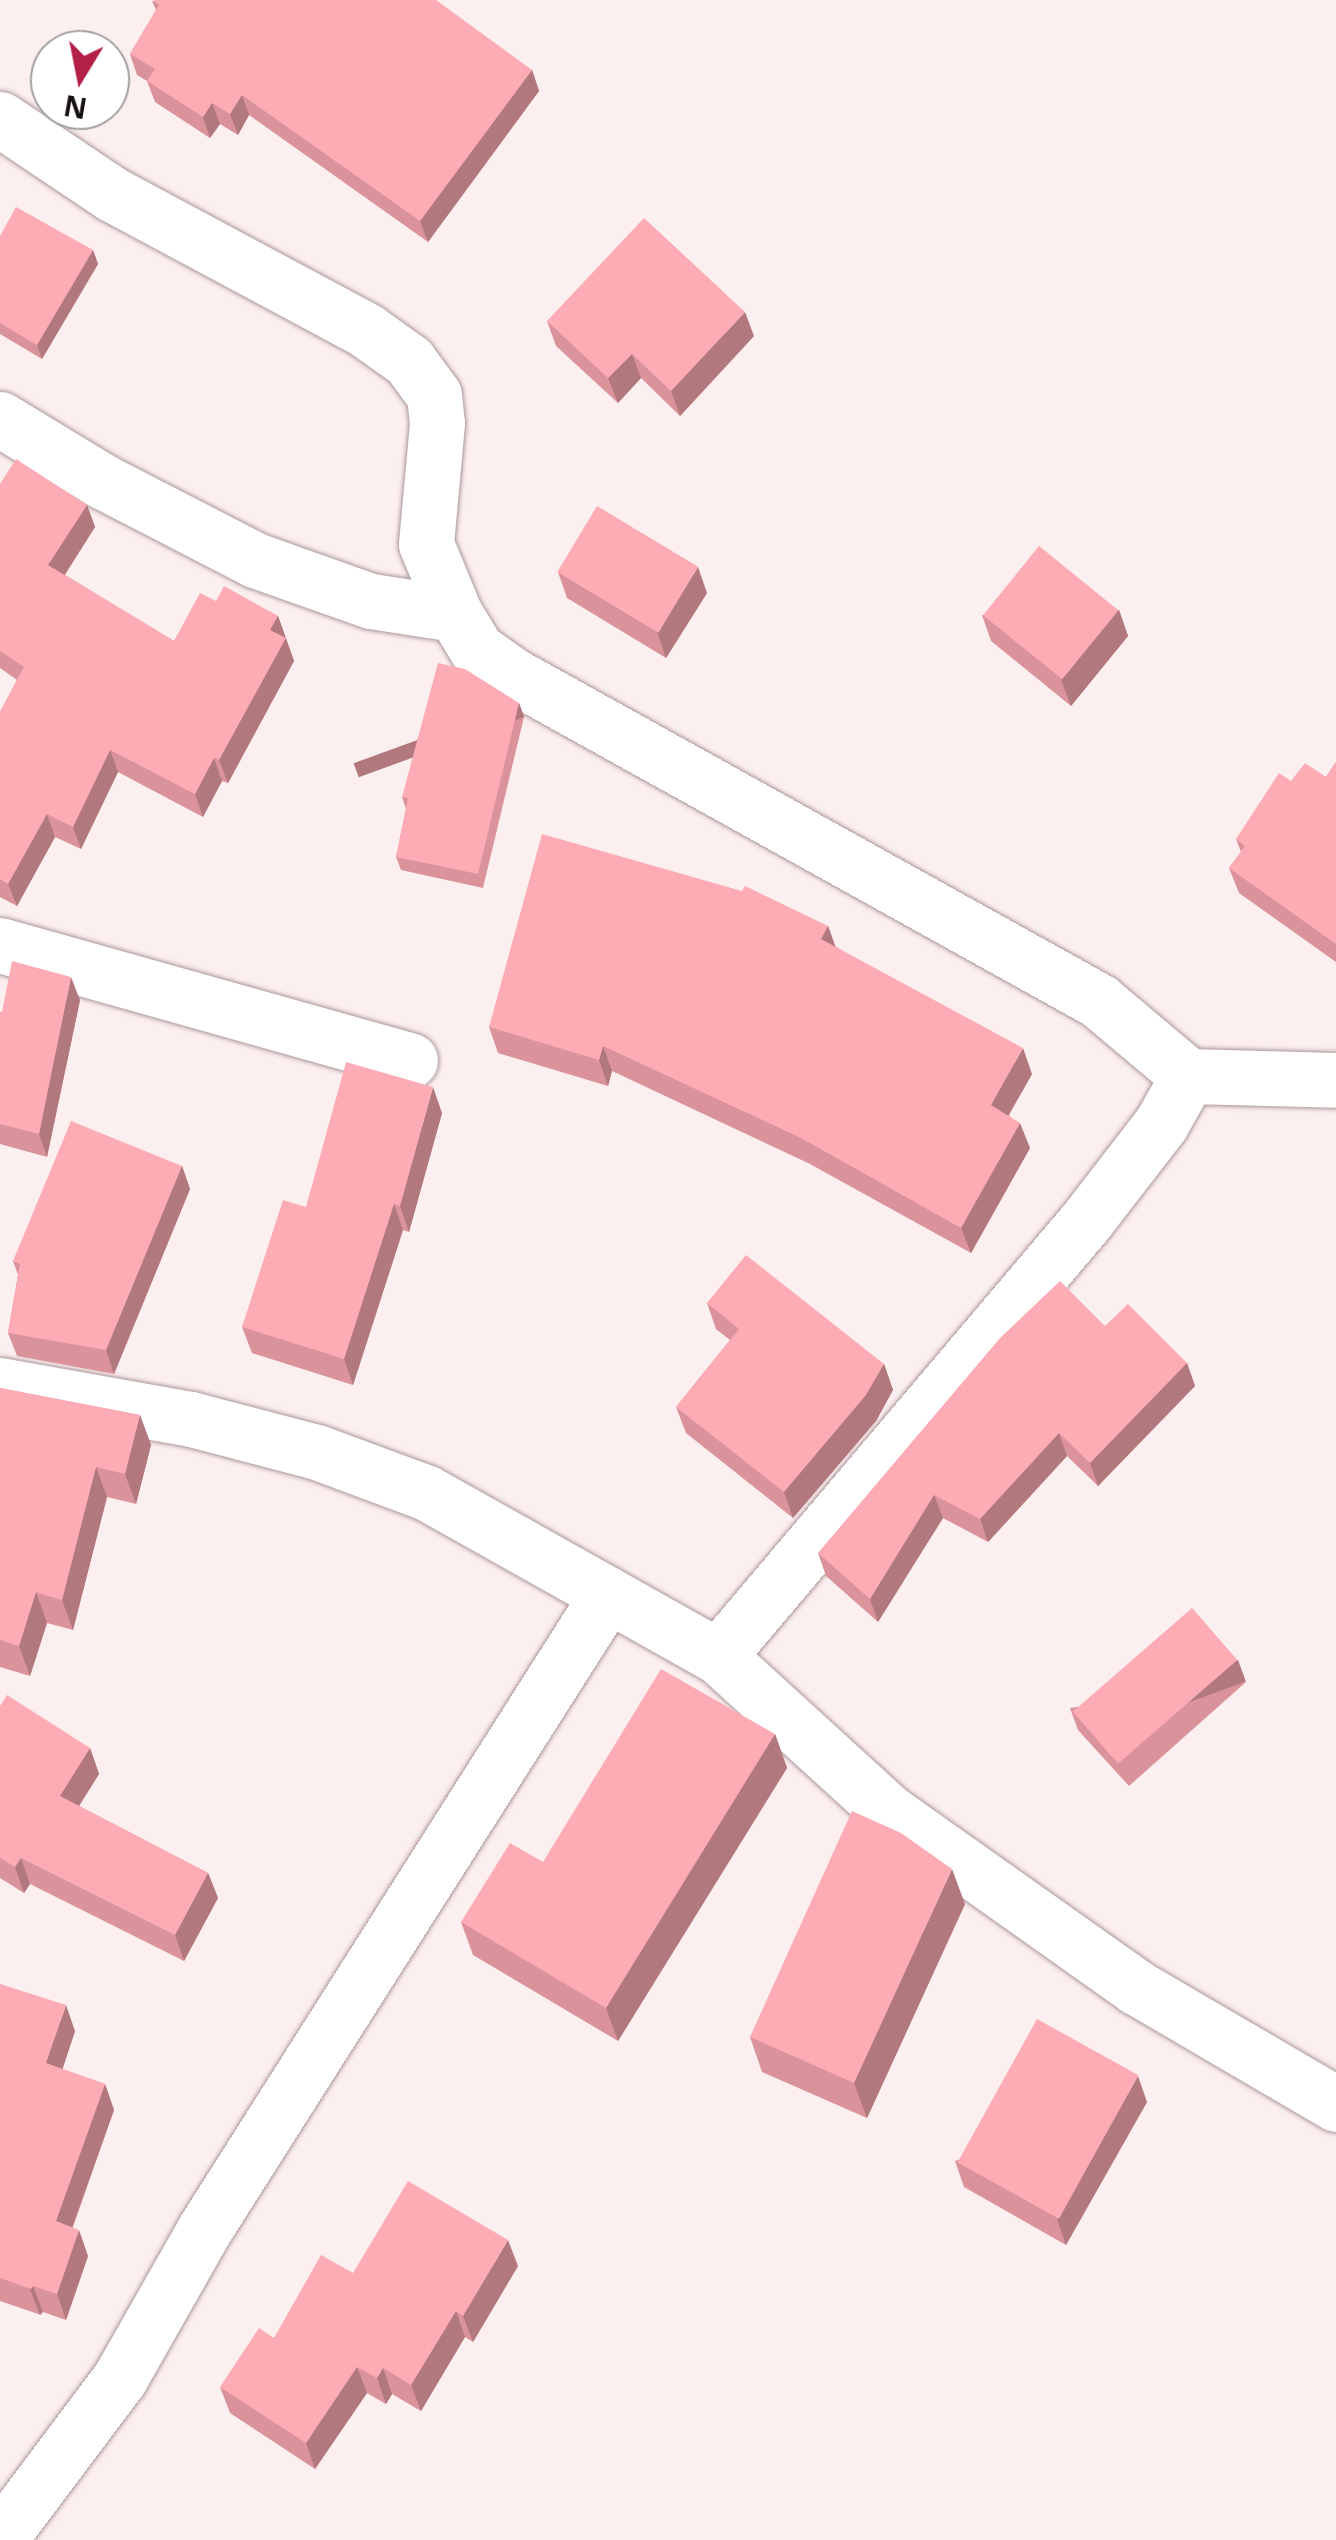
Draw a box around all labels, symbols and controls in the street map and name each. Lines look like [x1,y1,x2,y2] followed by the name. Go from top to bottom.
[30,30,130,130] north arrow
[61,87,90,128] text: N

